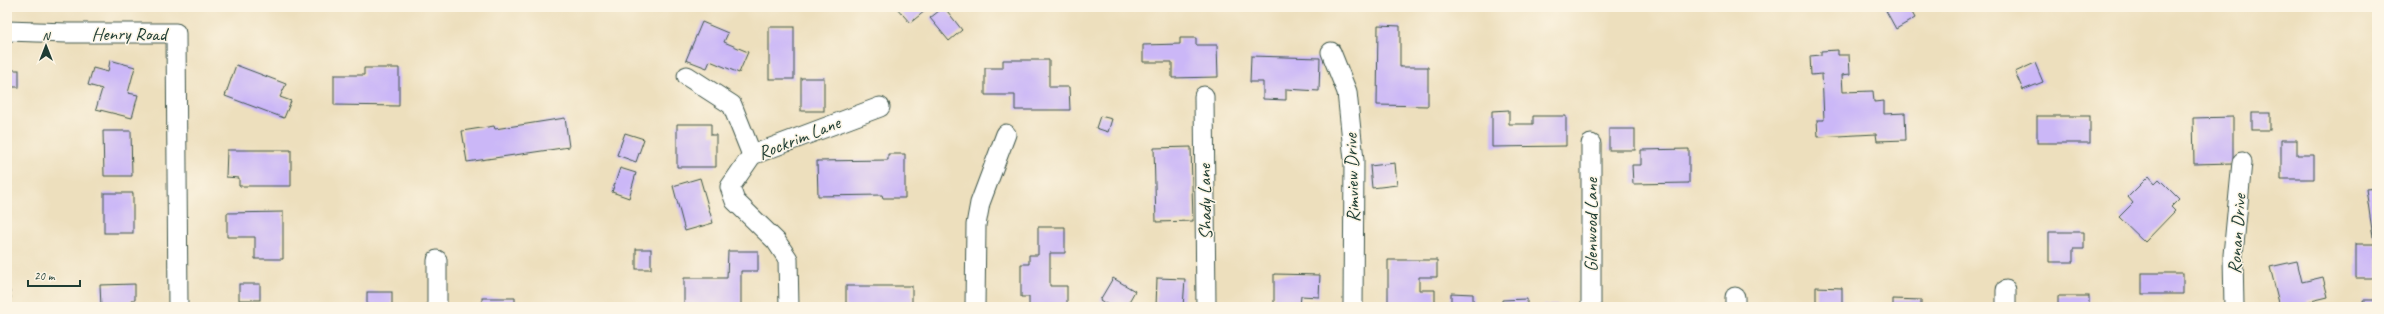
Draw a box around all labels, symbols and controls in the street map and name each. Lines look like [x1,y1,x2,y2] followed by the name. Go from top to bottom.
[92,22,170,46] street label: Henry Road
[26,26,66,66] north arrow
[43,29,52,43] text: N
[754,110,845,165] street label: Rockrim Lane
[1338,131,1366,223] street label: Rimview Drive
[1192,162,1218,240] street label: Shady Lane
[1579,176,1603,272] street label: Glenwood Lane
[2222,192,2252,275] street label: Ronan Drive
[28,262,80,288] scale bar
[34,268,56,284] text: 20 m

